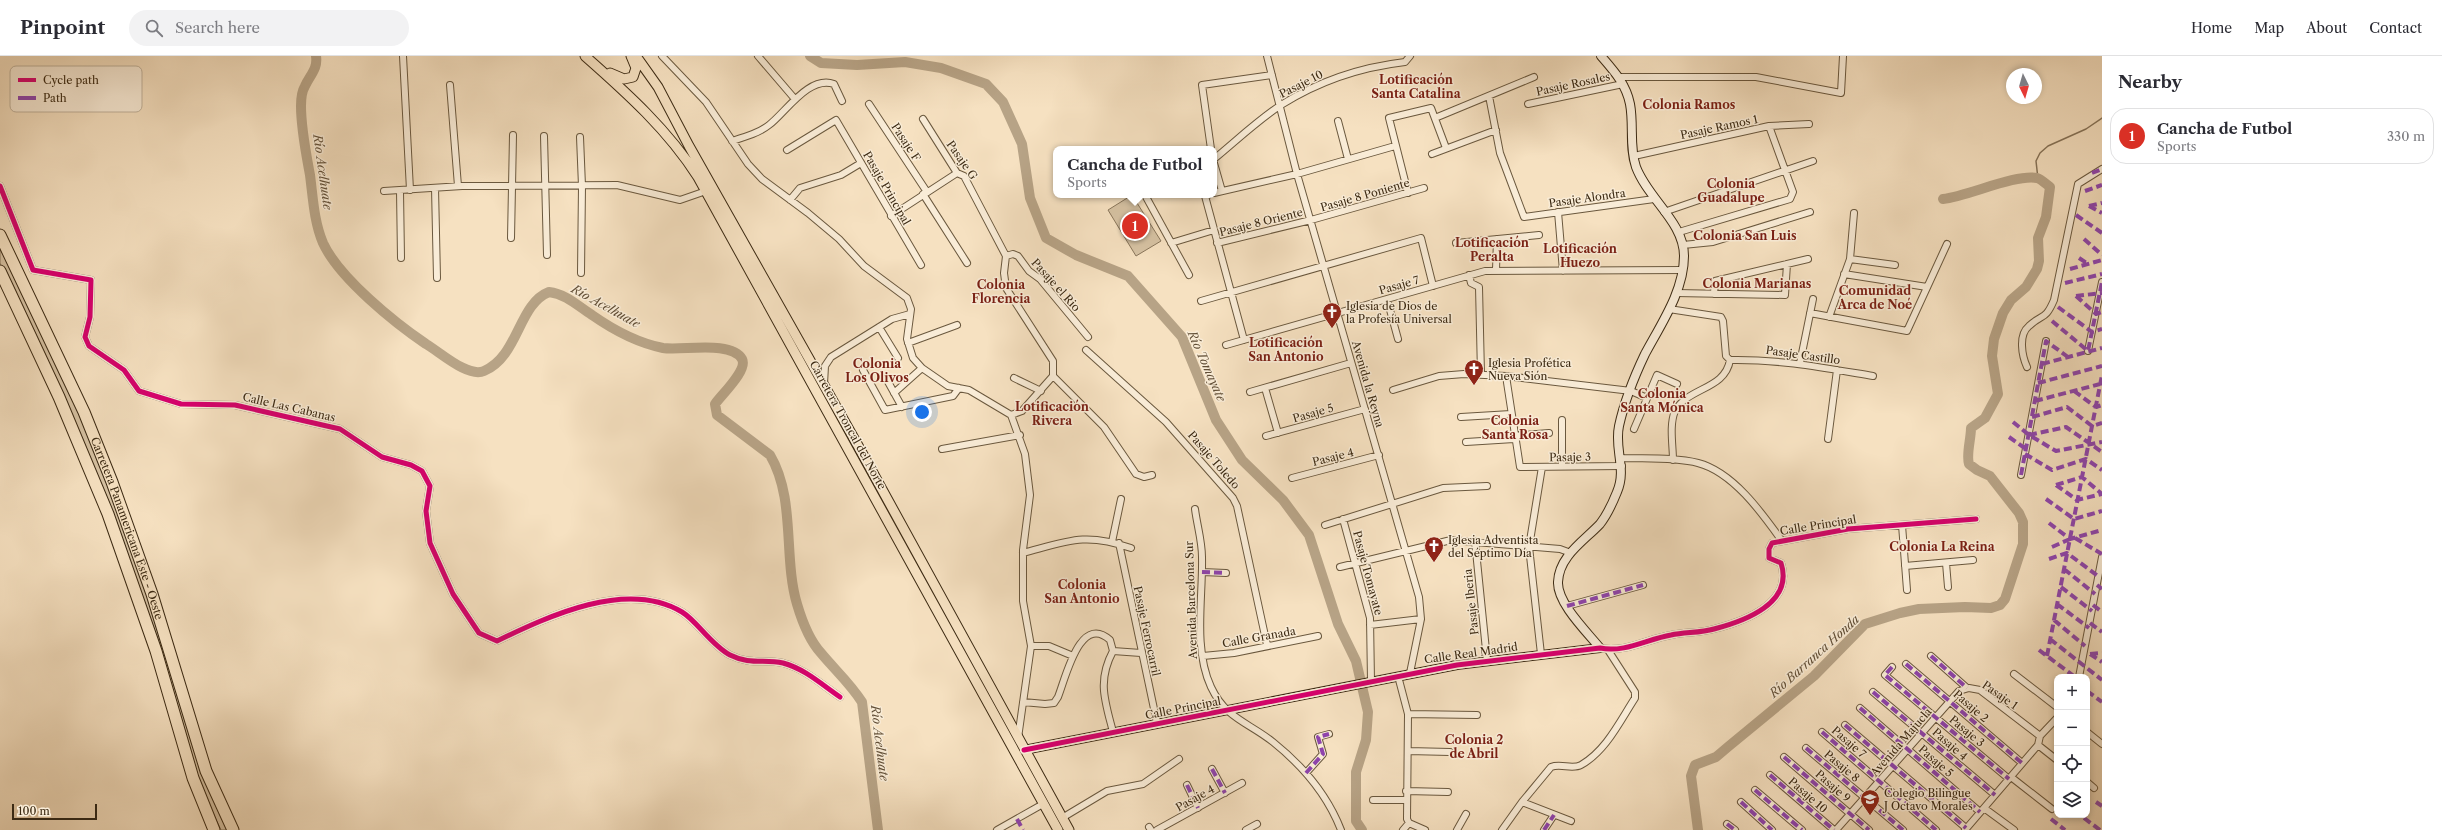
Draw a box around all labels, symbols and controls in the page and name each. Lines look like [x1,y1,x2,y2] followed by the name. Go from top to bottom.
[129,10,409,46] search box
[20,16,105,39] text: Pinpoint
[143,17,165,39] icon: search
[175,18,260,37] text: Search here
[2191,19,2232,37] text: Home
[2254,19,2284,37] text: Map
[2306,19,2347,37] text: About
[2369,19,2422,37] text: Contact
[10,66,142,112] legend
[1277,67,1325,101] street label: Pasaje 10
[2006,68,2042,104] north arrow
[1535,69,1611,99] street label: Pasaje Rosales
[1371,72,1462,101] district label: Lotificación Santa Catalina
[2118,72,2182,92] text: Nearby
[43,73,99,87] text: Cycle path
[43,91,67,105] text: Path
[1643,97,1736,112] district label: Colonia Ramos
[1679,112,1759,142] street label: Pasaje Ramos 1
[2157,119,2292,138] text: Cancha de Futbol
[888,120,924,164] street label: Pasaje F
[2129,128,2135,144] text: 1
[2387,128,2425,144] text: 330 m
[310,132,336,212] water label: Río Acelhuate
[943,138,981,182] street label: Pasaje G
[2157,138,2196,154] text: Sports
[1053,146,1217,198] popup
[860,149,914,228] street label: Pasaje Principal
[1067,155,1203,174] text: Cancha de Futbol
[1067,174,1107,190] text: Sports
[1319,176,1411,214] street label: Pasaje 8 Poniente
[1697,176,1765,205] district label: Colonia Guadalupe
[1548,186,1626,210] street label: Pasaje Alondra
[1218,205,1304,239] street label: Pasaje 8 Oriente
[1122,211,1148,241] pin: 1
[1693,228,1797,243] district label: Colonia San Luis
[1455,235,1530,264] district label: Lotificación Peralta
[1543,241,1618,270] district label: Lotificación Huezo
[1029,256,1084,314] street label: Pasaje el Rio
[1377,272,1421,297] street label: Pasaje 7
[1703,276,1812,291] district label: Colonia Marianas
[972,277,1032,306] district label: Colonia Florencia
[568,281,644,332] water label: Río Acelhuate
[1837,283,1912,312] district label: Comunidad Arca de Noé
[1346,299,1452,326] place label: Iglesia de Dios de la Profesía Universal
[1321,301,1343,329] church icon: Iglesia de Dios de la Profesía Universal
[1184,327,1230,405] water label: Río Tomayate
[1248,335,1324,364] district label: Lotificación San Antonio
[1349,338,1387,429] street label: Avenida la Reyna
[1765,343,1841,367] street label: Pasaje Castillo
[845,356,909,385] district label: Colonia Los Olivos
[1488,356,1571,383] place label: Iglesia Profética Nueva Sión
[807,358,889,492] street label: Carretera Troncal del Norte
[1463,358,1485,386] church icon: Iglesia Profética Nueva Sión
[1620,386,1705,415] district label: Colonia Santa Mónica
[241,390,337,425] street label: Calle Las Cabanas
[1015,399,1090,428] district label: Lotificación Rivera
[1291,401,1335,425] street label: Pasaje 5
[912,402,932,422] your location
[1482,413,1549,442] district label: Colonia Santa Rosa
[1185,428,1243,492] street label: Pasaje Toledo
[88,435,166,621] street label: Carretera Panamericana Este - Oeste
[1311,445,1355,469] street label: Pasaje 4
[1549,450,1591,464] street label: Pasaje 3
[1779,512,1858,538] street label: Calle Principal
[1350,529,1386,617] street label: Pasaje Tomayate
[1448,533,1539,560] place label: Iglesia Adventista del Séptimo Día
[1423,535,1445,563] church icon: Iglesia Adventista del Séptimo Día
[1889,539,1996,554] district label: Colonia La Reina
[1182,540,1200,660] street label: Avenida Barcelona Sur
[1461,568,1481,636] street label: Pasaje Iberia
[1044,577,1120,606] district label: Colonia San Antonio
[1131,585,1164,678] street label: Pasaje Ferrocarril
[1765,612,1862,701] water label: Río Barranca Honda
[1221,624,1297,650] street label: Calle Granada
[1423,639,1519,666] street label: Calle Real Madrid
[2054,674,2090,818] map controls
[2054,674,2090,710] button: +
[1979,678,2021,713] street label: Pasaje 1
[1951,687,1991,725] street label: Pasaje 2
[1144,694,1223,722] street label: Calle Principal
[868,703,892,783] water label: Río Acelhuate
[1867,705,1935,780] street label: Avenida Majucla
[2054,710,2090,746] button: −
[1946,712,1988,750] street label: Pasaje 3
[1829,723,1870,761] street label: Pasaje 7
[1930,725,1970,763] street label: Pasaje 4
[1445,732,1503,761] district label: Colonia 2 de Abril
[1916,742,1956,780] street label: Pasaje 5
[2054,746,2090,782] button: locate
[1821,747,1863,785] street label: Pasaje 8
[1812,767,1854,805] street label: Pasaje 9
[1786,774,1830,816] street label: Pasaje 10
[1173,782,1217,814] street label: Pasaje 4
[2054,782,2090,818] button: layers
[1882,786,1973,813] place label: Colegio Bilingue J Octavo Morales
[1859,788,1881,816] school or university icon: Colegio Bilingue J Octavo Morales
[12,802,97,821] scale bar
[18,804,50,818] text: 100 m

